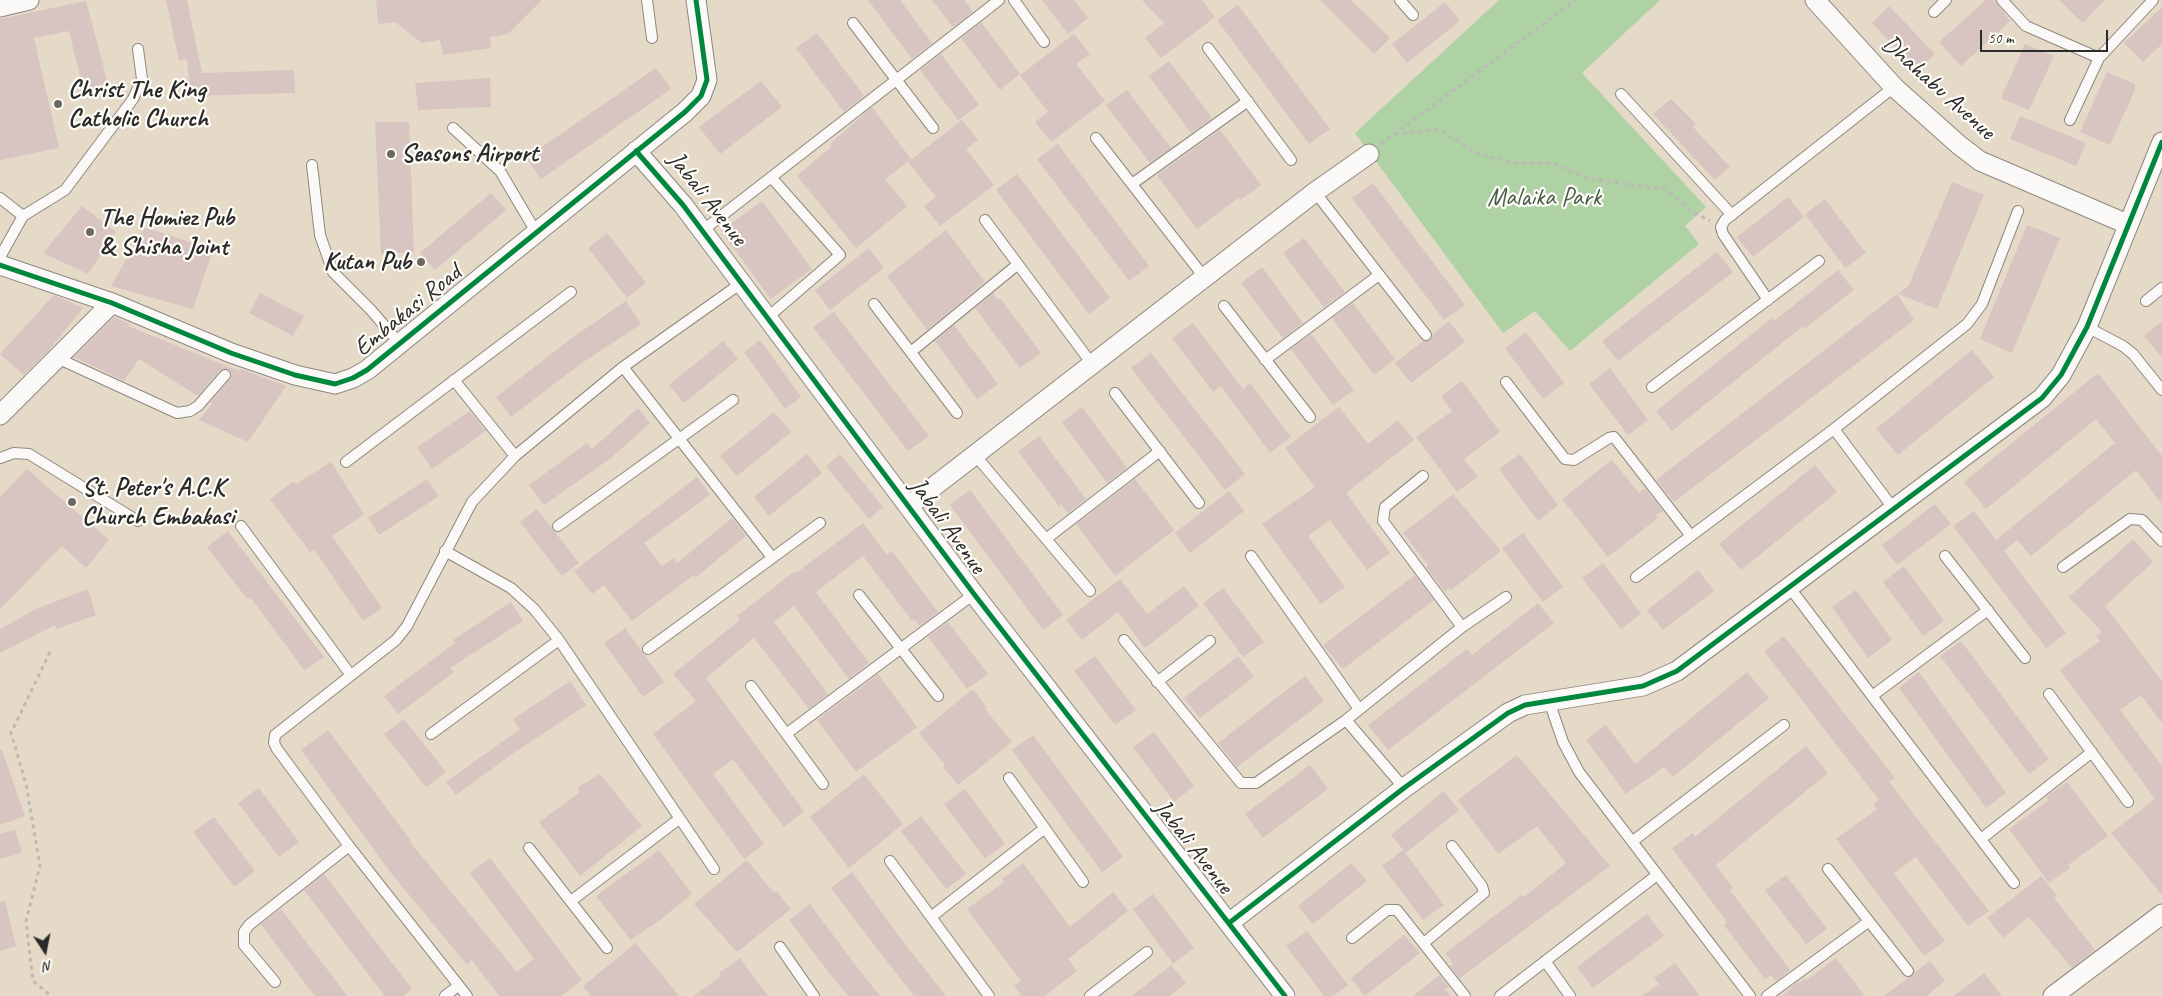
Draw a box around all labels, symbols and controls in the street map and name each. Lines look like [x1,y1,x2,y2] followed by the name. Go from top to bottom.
[1982,20,2110,52] scale bar
[1875,29,2001,147] street label: Dhahabu Avenue
[1988,29,2014,48] text: 50 m
[68,75,208,134] place label: Christ The King Catholic Church
[52,98,64,110] marker: Christ The King Catholic Church
[401,139,538,169] place label: Seasons Airport
[661,146,753,252] street label: Jabali Avenue
[385,148,397,160] marker: Seasons Airport
[1487,183,1601,213] park label: Malaika Park
[100,203,234,262] place label: The Homiez Pub & Shisha Joint
[84,226,96,238] marker: The Homiez Pub & Shisha Joint
[323,247,411,277] place label: Kutan Pub
[415,256,427,268] marker: Kutan Pub
[348,259,468,363] street label: Embakasi Road
[902,472,992,580] street label: Jabali Avenue
[82,473,234,532] place label: St. Peter's A.C.K Church Embakasi
[66,496,78,508] marker: St. Peter's A.C.K Church Embakasi
[1147,794,1239,900] street label: Jabali Avenue
[20,926,70,976] north arrow
[42,957,54,975] text: N

